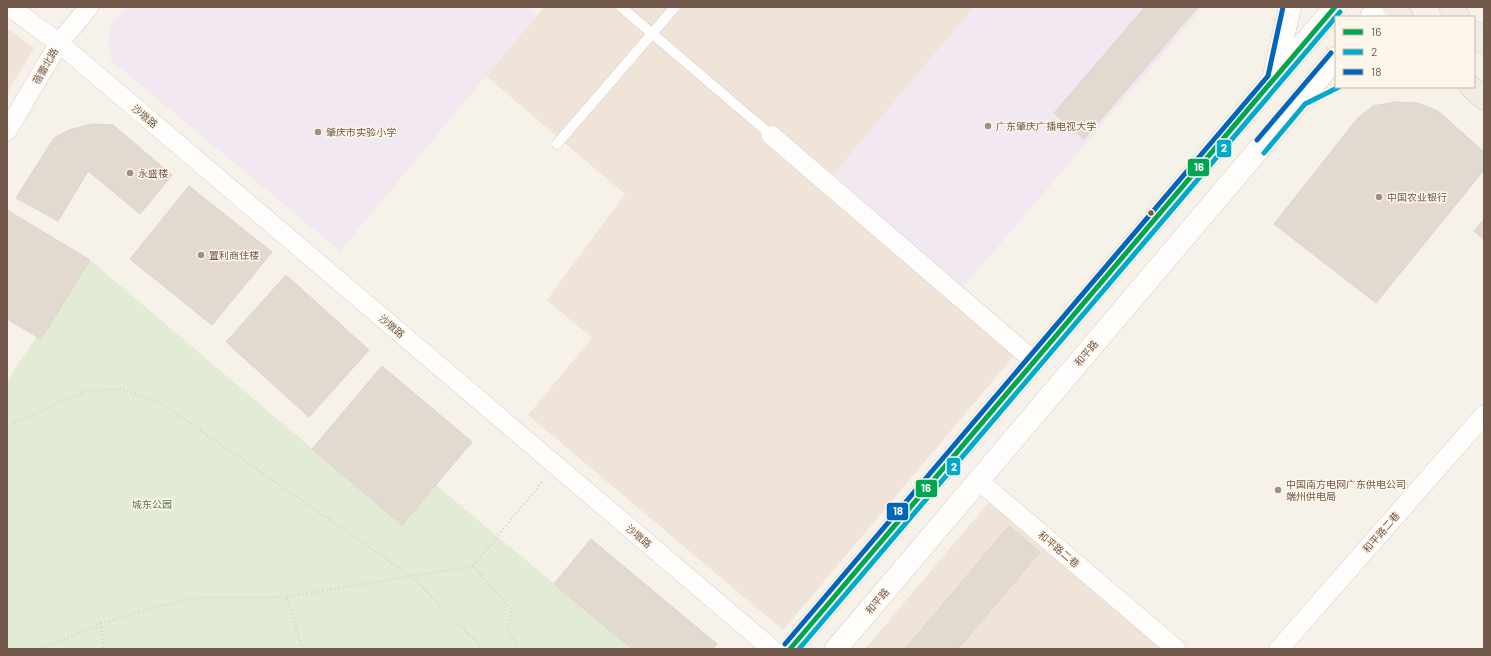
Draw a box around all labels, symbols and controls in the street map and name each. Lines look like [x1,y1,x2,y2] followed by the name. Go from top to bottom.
[1335,16,1475,88] legend
[1371,24,1381,38] text: 16
[1371,44,1377,58] text: 2
[30,46,60,86] street label: 蓓蕾北路
[1371,64,1381,78] text: 18
[130,102,160,130] street label: 沙墩路
[996,120,1096,132] place label: 广东肇庆广播电视大学
[983,121,993,131] marker: 广东肇庆广播电视大学
[326,126,396,138] place label: 肇庆市实验小学
[313,127,323,137] marker: 肇庆市实验小学
[1216,139,1232,158] line badge: 2
[1221,141,1227,154] text: 2
[1187,158,1210,177] line badge: 16
[1194,160,1204,173] text: 16
[138,167,168,179] place label: 永盛楼
[125,168,135,178] marker: 永盛楼
[1387,191,1447,203] place label: 中国农业银行
[1374,192,1384,202] marker: 中国农业银行
[1146,208,1156,218] unlabelled marker
[209,249,259,261] place label: 置利商住楼
[196,250,206,260] marker: 置利商住楼
[377,312,407,340] street label: 沙墩路
[1072,338,1100,368] street label: 和平路
[946,457,961,476] line badge: 2
[951,460,957,473] text: 2
[1286,478,1406,502] place label: 中国南方电网广东供电公司 端州供电局
[915,479,938,498] line badge: 16
[921,481,931,494] text: 16
[1273,485,1283,495] marker: 中国南方电网广东供电公司 端州供电局
[132,498,172,510] park label: 城东公园
[886,502,909,521] line badge: 18
[893,504,903,517] text: 18
[1360,509,1402,555] street label: 和平路二巷
[624,522,654,550] street label: 沙墩路
[1036,528,1082,570] street label: 和平路二巷
[863,586,891,616] street label: 和平路

